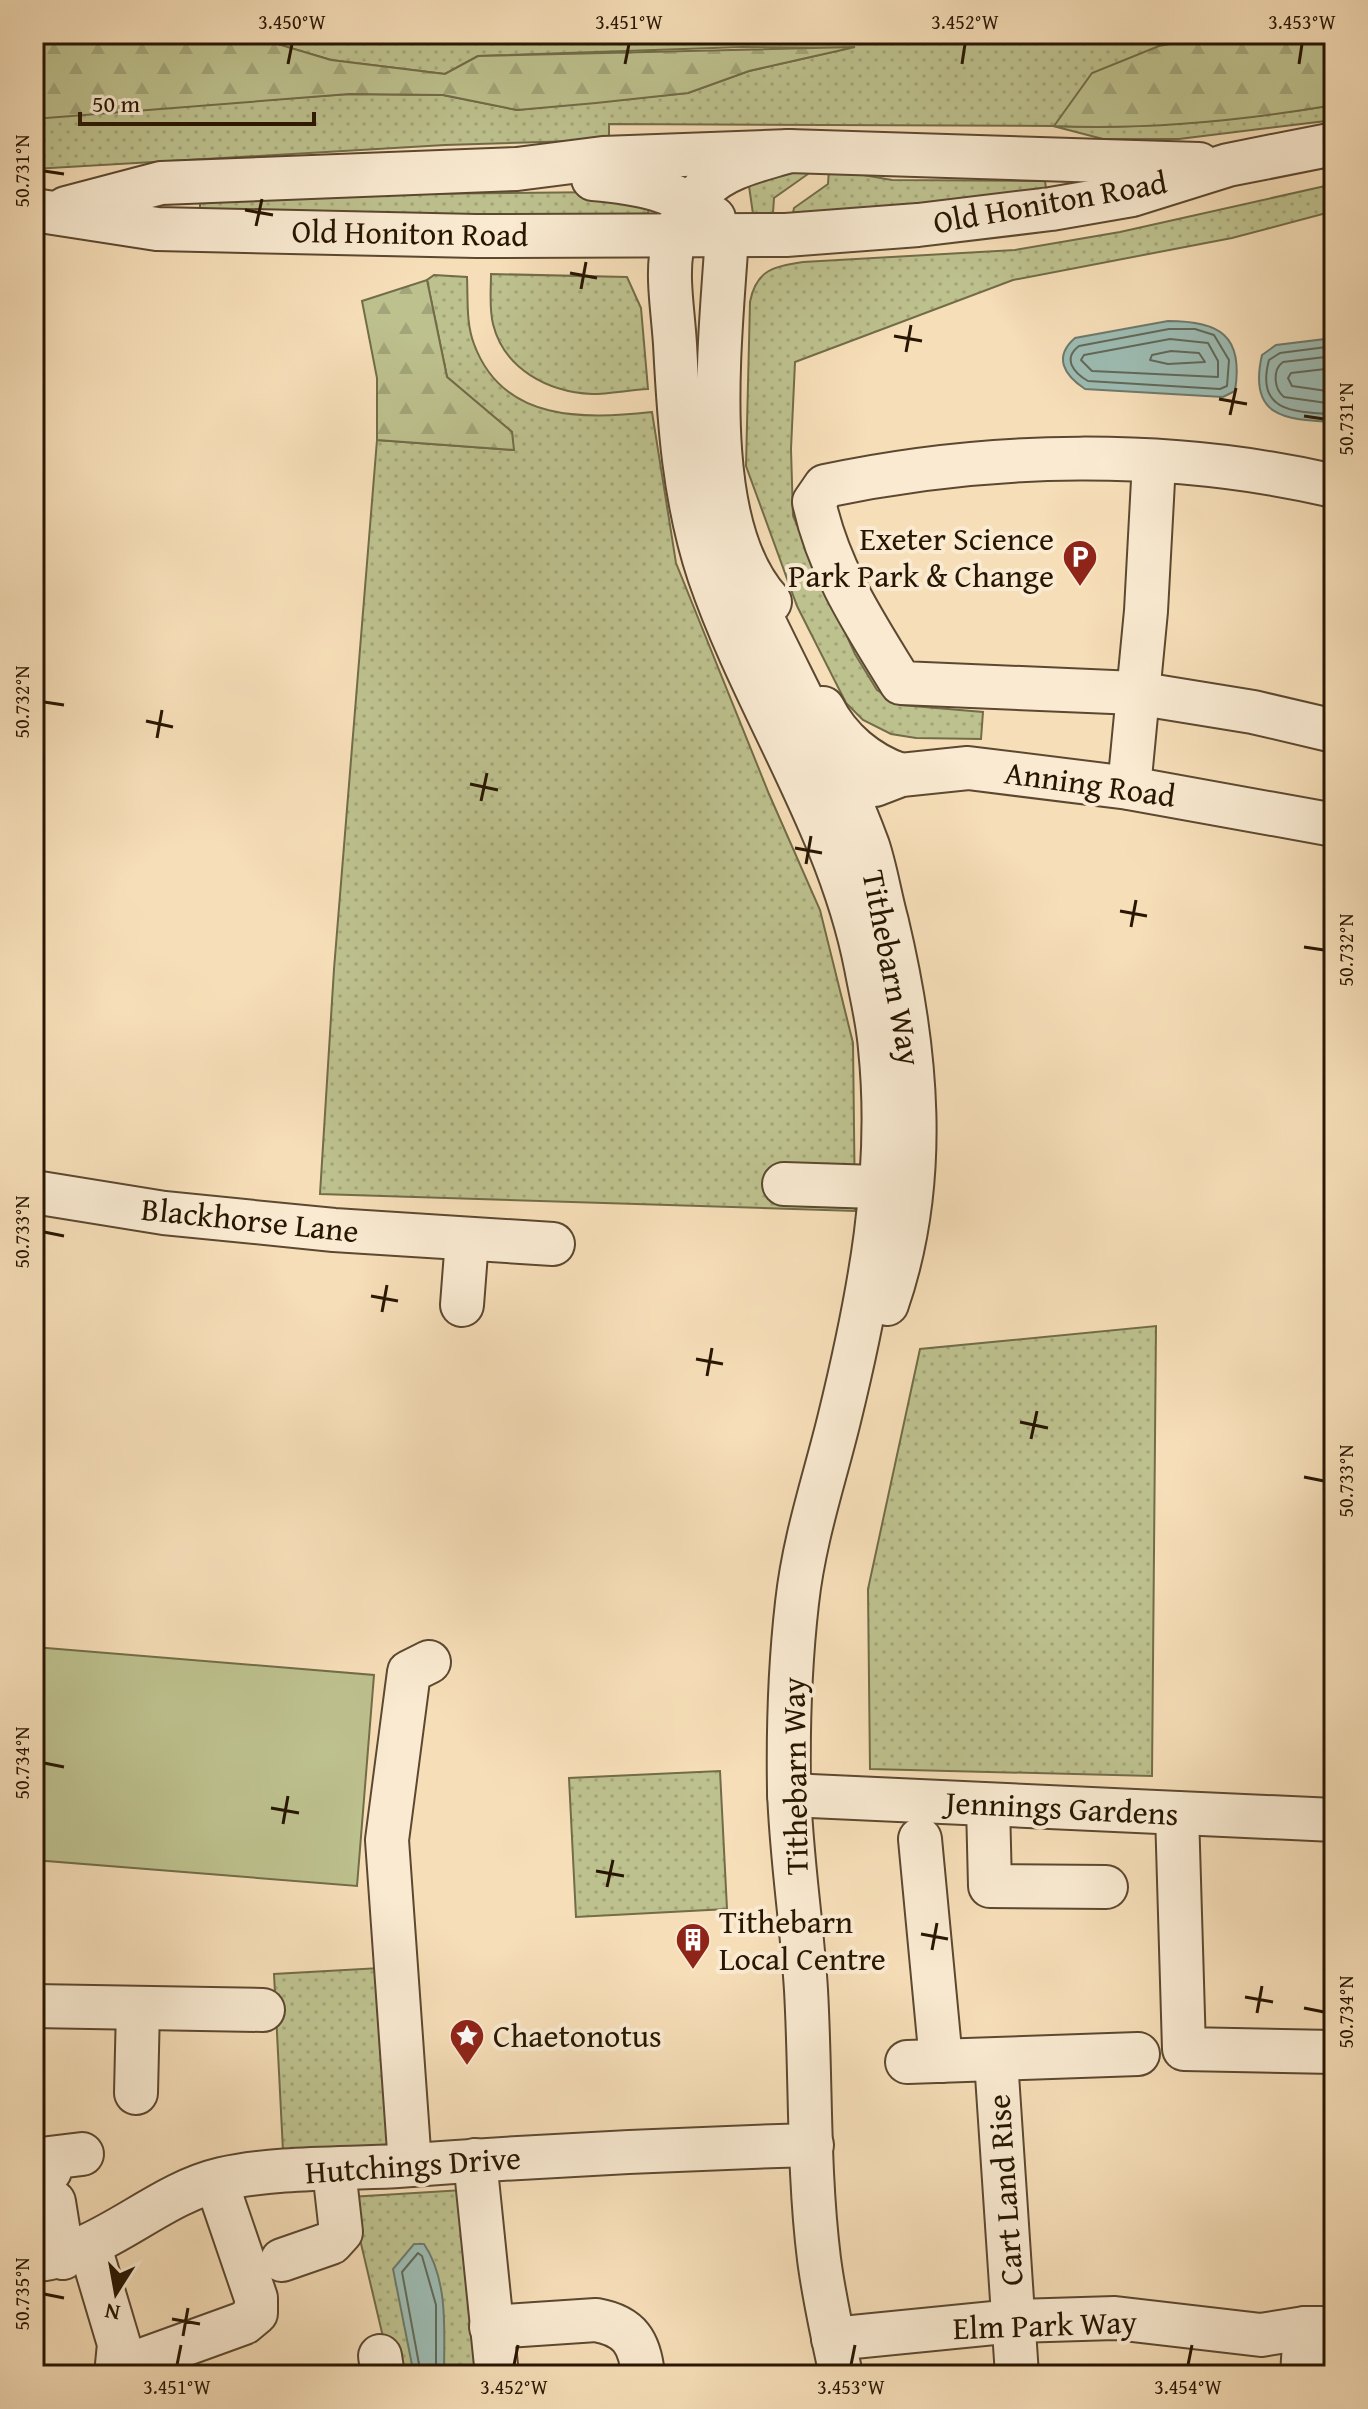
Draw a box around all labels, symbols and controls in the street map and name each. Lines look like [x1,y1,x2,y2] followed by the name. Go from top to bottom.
[258,7,326,36] text: 3.450°W
[595,7,663,36] text: 3.451°W
[931,7,999,36] text: 3.452°W
[1268,7,1336,36] text: 3.453°W
[80,76,314,126] scale bar
[92,86,140,121] text: 50 m
[7,134,36,208] text: 50.731°N
[929,158,1171,245] street label: Old Honiton Road
[291,207,529,258] street label: Old Honiton Road
[1331,382,1360,456] text: 50.731°N
[788,515,1054,599] place label: Exeter Science Park Park & Change
[1061,538,1099,588] parking icon: Exeter Science Park Park & Change
[7,665,36,739] text: 50.732°N
[1002,748,1179,819] street label: Anning Road
[851,866,934,1070] street label: Tithebarn Way
[1331,913,1360,987] text: 50.732°N
[139,1185,361,1254] street label: Blackhorse Lane
[7,1195,36,1269] text: 50.733°N
[1331,1444,1360,1518] text: 50.733°N
[769,1676,820,1875] street label: Tithebarn Way
[7,1726,36,1800] text: 50.734°N
[940,1778,1180,1837] street label: Jennings Gardens
[719,1898,886,1982] place label: Tithebarn Local Centre
[674,1921,712,1971] building icon: Tithebarn Local Centre
[1331,1975,1360,2049] text: 50.734°N
[493,2012,662,2059] place label: Chaetonotus
[448,2017,486,2067] place icon: Chaetonotus
[974,2093,1035,2287] street label: Cart Land Rise
[304,2134,522,2195] street label: Hutchings Drive
[76,2253,156,2333] north arrow
[7,2257,36,2331] text: 50.735°N
[102,2295,122,2330] text: N
[952,2298,1138,2351] street label: Elm Park Way
[143,2372,211,2401] text: 3.451°W
[480,2372,548,2401] text: 3.452°W
[817,2372,885,2401] text: 3.453°W
[1154,2372,1222,2401] text: 3.454°W

